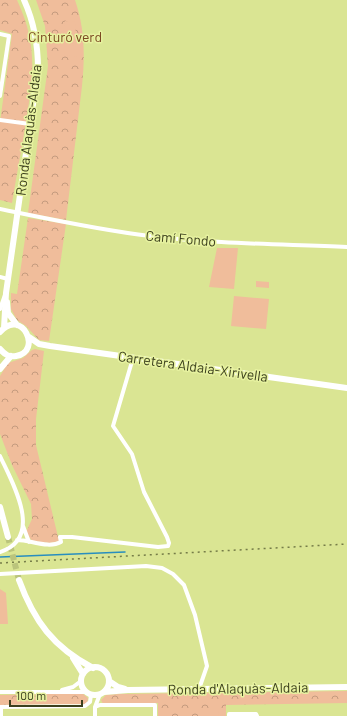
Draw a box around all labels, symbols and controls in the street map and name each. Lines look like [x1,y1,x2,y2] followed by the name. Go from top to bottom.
[28,28,102,45] park label: Cinturó verd
[12,63,44,197] street label: Ronda Alaquàs-Aldaia
[145,226,217,250] street label: Camí Fondo
[117,347,269,385] street label: Carretera Aldaia-Xirivella
[168,678,308,698] street label: Ronda d'Alaquàs-Aldaia
[10,682,82,708] scale bar
[16,688,46,702] text: 100 m

